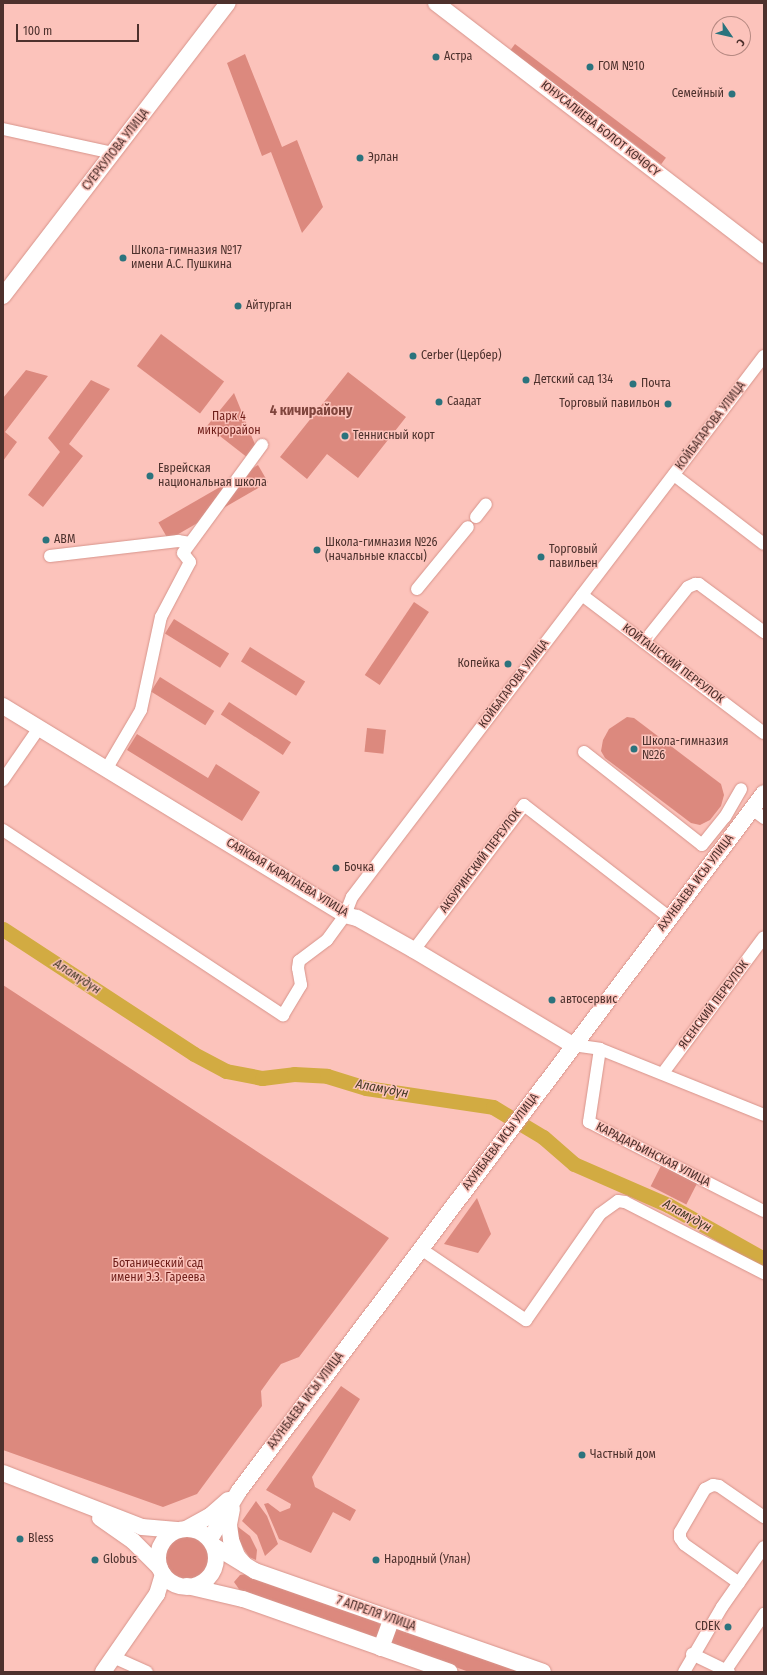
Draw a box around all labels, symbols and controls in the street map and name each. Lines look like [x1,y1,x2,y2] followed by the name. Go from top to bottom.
[18,16,141,42] scale bar
[711,16,751,56] north arrow
[23,24,52,38] text: 100 m
[734,36,748,48] text: С
[444,50,472,64] place label: Астра
[431,52,441,62] marker: Астра
[598,60,645,74] place label: ГОМ №10
[585,62,595,72] marker: ГОМ №10
[538,78,662,180] street label: ЮНУСАЛИЕВА БОЛОТ КӨЧӨСҮ
[672,87,724,101] place label: Семейный
[727,89,737,99] marker: Семейный
[80,106,152,194] street label: СУЕРКУЛОВА УЛИЦА
[368,151,399,165] place label: Эрлан
[355,153,365,163] marker: Эрлан
[131,244,242,272] place label: Школа-гимназия №17 имени А.С. Пушкина
[118,253,128,263] marker: Школа-гимназия №17 имени А.С. Пушкина
[246,299,292,313] place label: Айтурган
[233,301,243,311] marker: Айтурган
[421,349,501,363] place label: Cerber (Цербер)
[408,351,418,361] marker: Cerber (Цербер)
[534,373,613,387] place label: Детский сад 134
[521,375,531,385] marker: Детский сад 134
[641,377,671,391] place label: Почта
[628,379,638,389] marker: Почта
[673,379,749,473] street label: КОЙБАГАРОВА УЛИЦА
[447,395,481,409] place label: Саадат
[434,397,444,407] marker: Саадат
[559,397,660,411] place label: Торговый павильон
[663,399,673,409] marker: Торговый павильон
[270,403,352,419] district label: 4 кичирайону
[197,410,261,438] park label: Парк 4 микрорайон
[353,429,435,443] place label: Теннисный корт
[340,431,350,441] marker: Теннисный корт
[158,462,267,490] place label: Еврейская национальная школа
[145,471,155,481] marker: Еврейская национальная школа
[54,533,75,547] place label: ABM
[41,535,51,545] marker: ABM
[325,536,437,564] place label: Школа-гимназия №26 (начальные классы)
[549,543,598,571] place label: Торговый павильен
[312,545,322,555] marker: Школа-гимназия №26 (начальные классы)
[536,552,546,562] marker: Торговый павильен
[619,621,727,707] street label: КОЙТАШСКИЙ ПЕРЕУЛОК
[476,637,552,731] street label: КОЙБАГАРОВА УЛИЦА
[457,657,500,671] place label: Копейка
[503,659,513,669] marker: Копейка
[642,735,728,763] place label: Школа-гимназия №26
[629,744,639,754] marker: Школа-гимназия №26
[437,806,525,916] street label: АКБУРИНСКИЙ ПЕРЕУЛОК
[655,832,737,934] street label: АХУНБАЕВА ИСЫ УЛИЦА
[223,836,351,920] street label: САЯКБАЯ КАРАЛАЕВА УЛИЦА
[344,861,374,875] place label: Бочка
[331,863,341,873] marker: Бочка
[50,956,104,998] water label: Аламүдүн
[676,958,752,1052] street label: ЯСЕНСКИЙ ПЕРЕУЛОК
[560,993,617,1007] place label: автосервис
[547,995,557,1005] marker: автосервис
[354,1076,410,1102] water label: Аламүдүн
[460,1091,542,1193] street label: АХУНБАЕВА ИСЫ УЛИЦА
[593,1120,713,1190] street label: КАРАДАРЬИНСКАЯ УЛИЦА
[660,1196,714,1236] water label: Аламүдүн
[111,1257,205,1285] park label: Ботанический сад имени Э.З. Гареева
[265,1350,347,1452] street label: АХУНБАЕВА ИСЫ УЛИЦА
[590,1448,656,1462] place label: Частный дом
[577,1450,587,1460] marker: Частный дом
[28,1532,54,1546] place label: Bless
[15,1534,25,1544] marker: Bless
[103,1553,137,1567] place label: Globus
[384,1553,470,1567] place label: Народный (Улан)
[90,1555,100,1565] marker: Globus
[371,1555,381,1565] marker: Народный (Улан)
[334,1594,418,1634] street label: 7 АПРЕЛЯ УЛИЦА
[695,1620,720,1634] place label: CDEK
[723,1622,733,1632] marker: CDEK

